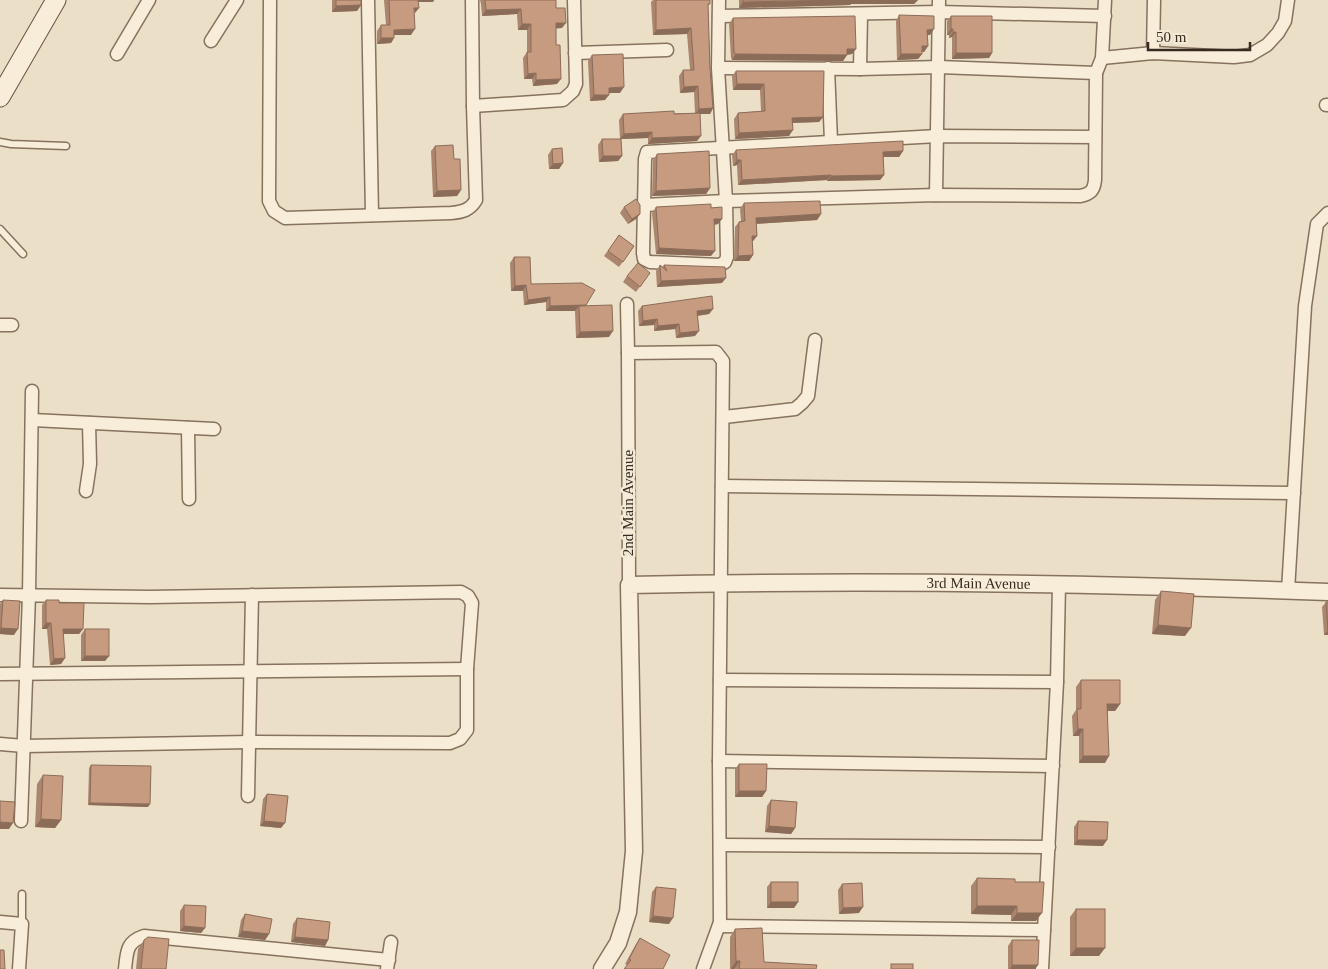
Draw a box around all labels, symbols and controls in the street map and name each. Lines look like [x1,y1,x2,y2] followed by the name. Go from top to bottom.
[1148,20,1250,52] scale bar
[1156,29,1187,45] text: 50 m
[620,449,636,556] street label: 2nd Main Avenue
[927,575,1031,592] street label: 3rd Main Avenue

